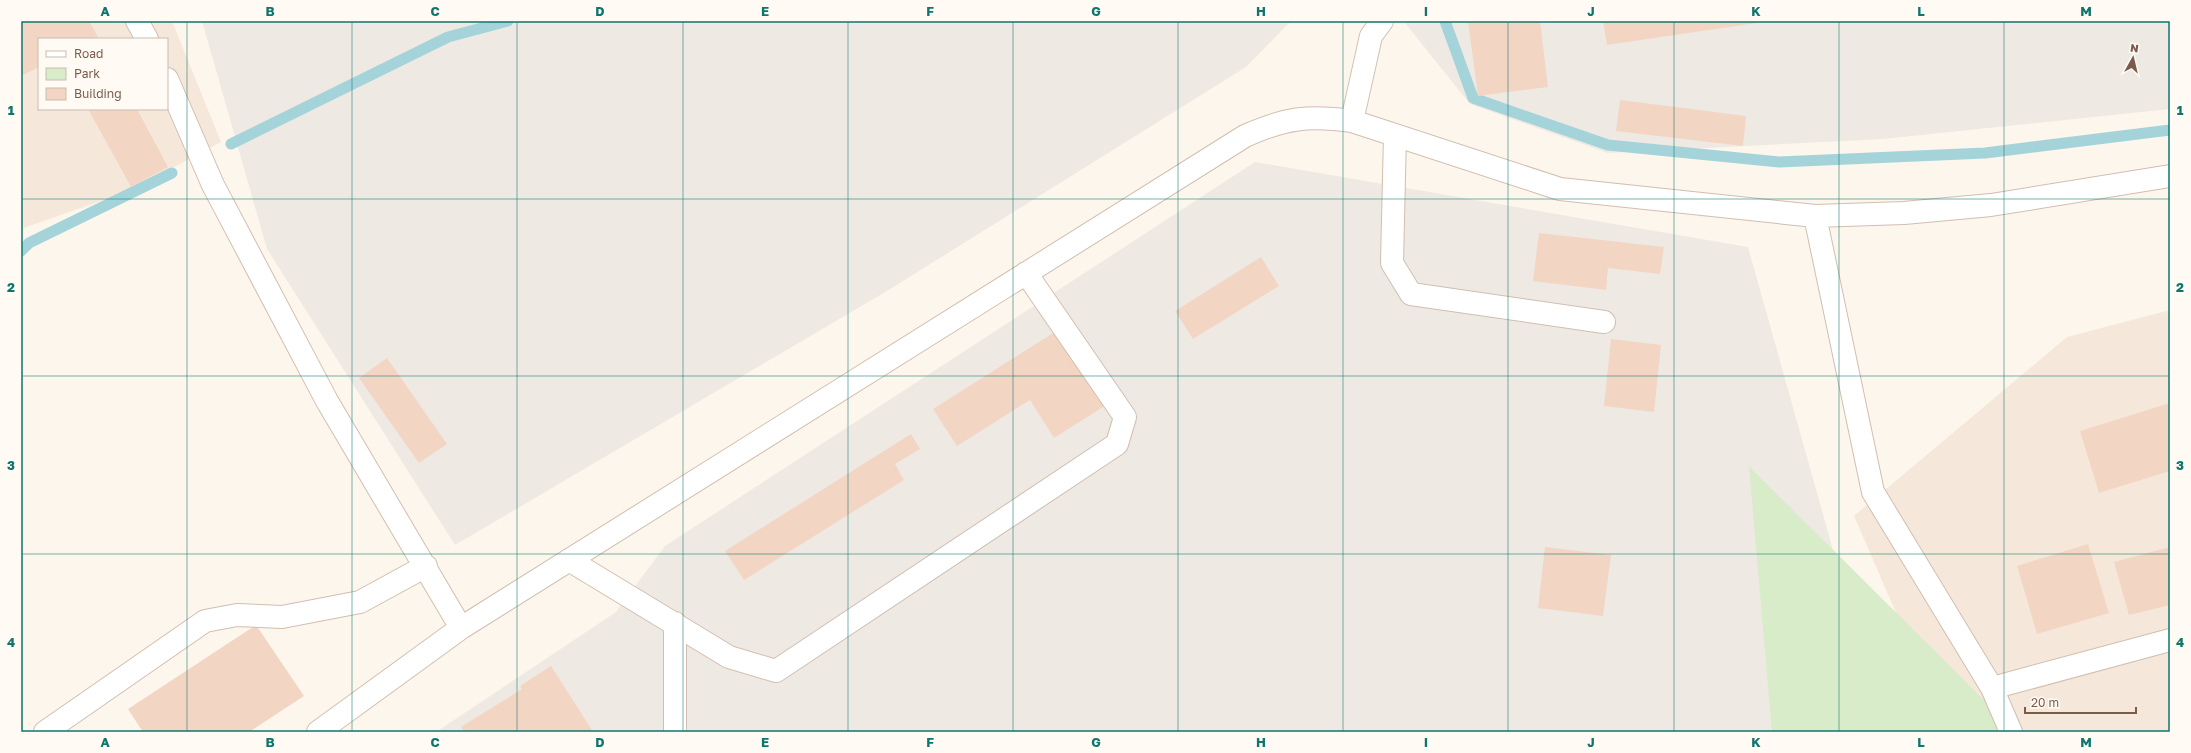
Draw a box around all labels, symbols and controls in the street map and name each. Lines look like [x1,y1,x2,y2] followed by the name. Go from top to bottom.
[100,3,110,19] text: A
[265,3,275,19] text: B
[430,3,440,19] text: C
[595,3,605,19] text: D
[761,3,769,19] text: E
[926,3,934,19] text: F
[1091,3,1101,19] text: G
[1256,3,1266,19] text: H
[1424,3,1428,19] text: I
[1587,3,1595,19] text: J
[1751,3,1761,19] text: K
[1917,3,1925,19] text: L
[2080,3,2092,19] text: M
[38,38,168,110] legend
[2113,38,2153,78] north arrow
[2129,41,2140,55] text: N
[74,46,103,61] text: Road
[74,66,100,81] text: Park
[74,86,122,101] text: Building
[8,102,15,118] text: 1
[2177,102,2184,118] text: 1
[7,279,15,295] text: 2
[2176,279,2184,295] text: 2
[7,457,15,473] text: 3
[2176,457,2184,473] text: 3
[7,634,15,650] text: 4
[2176,634,2184,650] text: 4
[2025,689,2136,715] scale bar
[2031,695,2059,710] text: 20 m
[100,734,110,750] text: A
[265,734,275,750] text: B
[430,734,440,750] text: C
[595,734,605,750] text: D
[761,734,769,750] text: E
[926,734,934,750] text: F
[1091,734,1101,750] text: G
[1256,734,1266,750] text: H
[1424,734,1428,750] text: I
[1587,734,1595,750] text: J
[1751,734,1761,750] text: K
[1917,734,1925,750] text: L
[2080,734,2092,750] text: M

